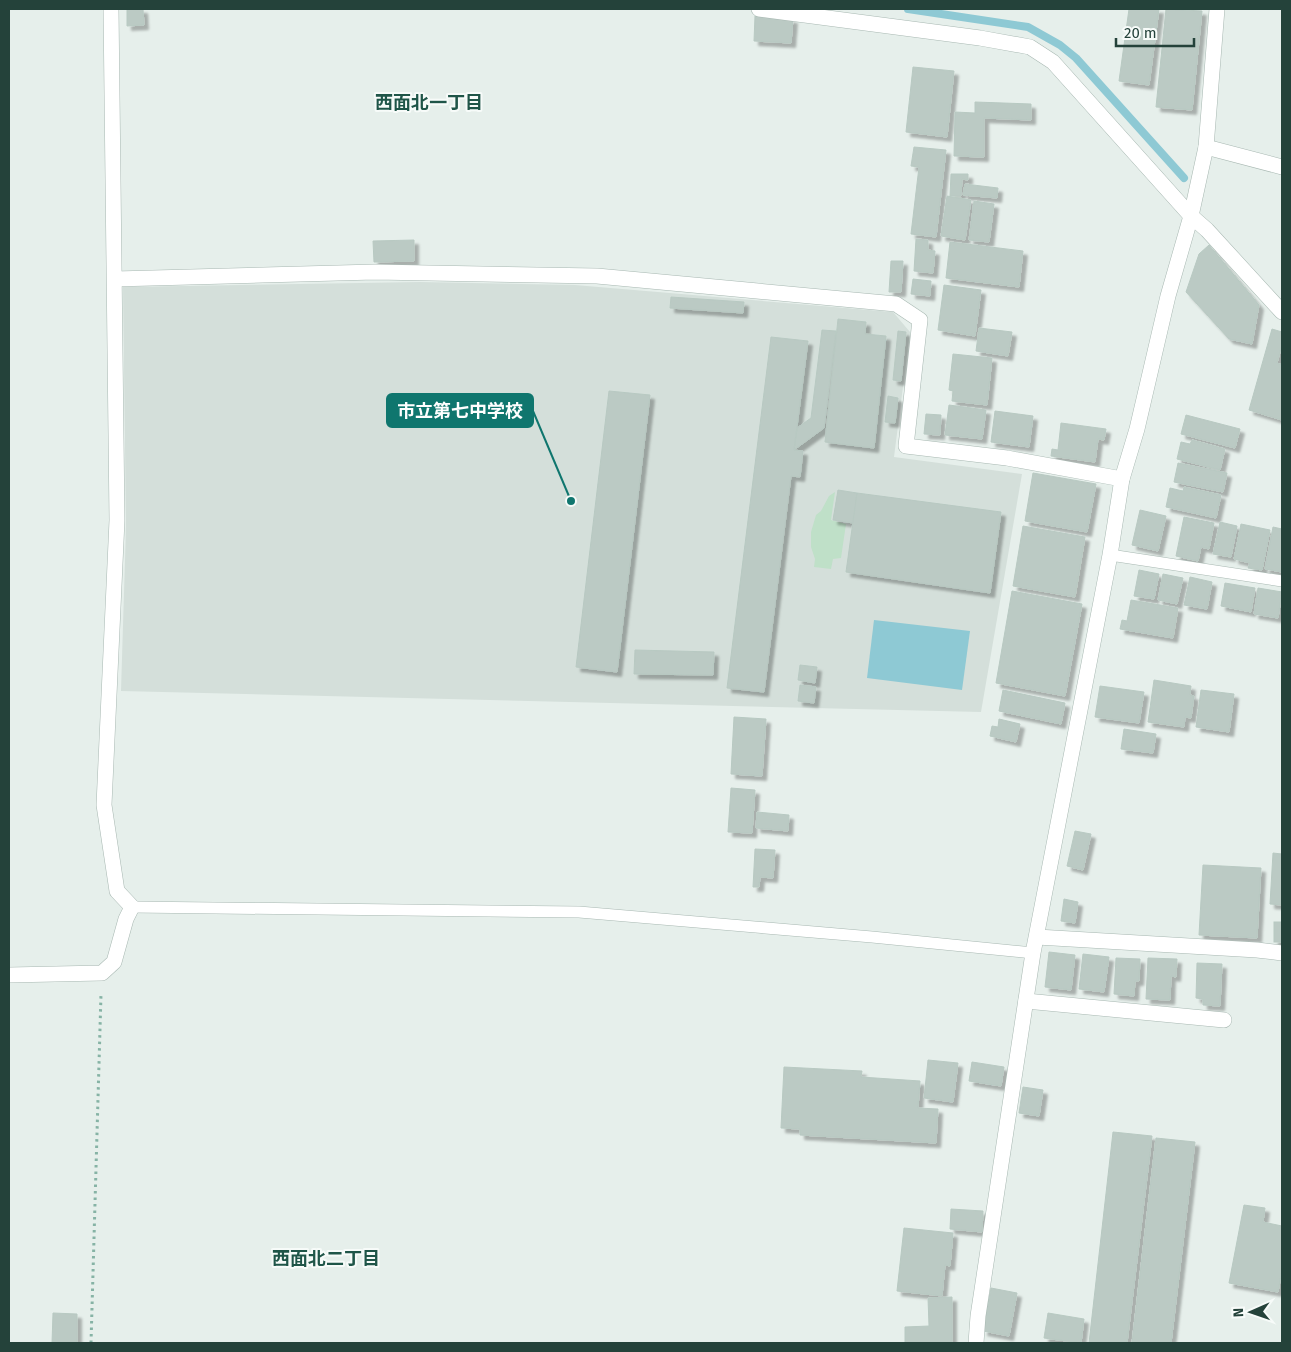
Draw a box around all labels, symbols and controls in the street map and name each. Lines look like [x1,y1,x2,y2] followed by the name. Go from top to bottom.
[1116,15,1194,47] scale bar
[1124,24,1157,42] text: 20 m
[375,92,483,114] district label: 西面北一丁目
[387,394,533,427] callout: 市立第七中学校
[397,400,523,422] text: 市立第七中学校
[272,1248,380,1270] district label: 西面北二丁目
[1226,1287,1276,1337] north arrow
[1230,1307,1247,1317] text: N

